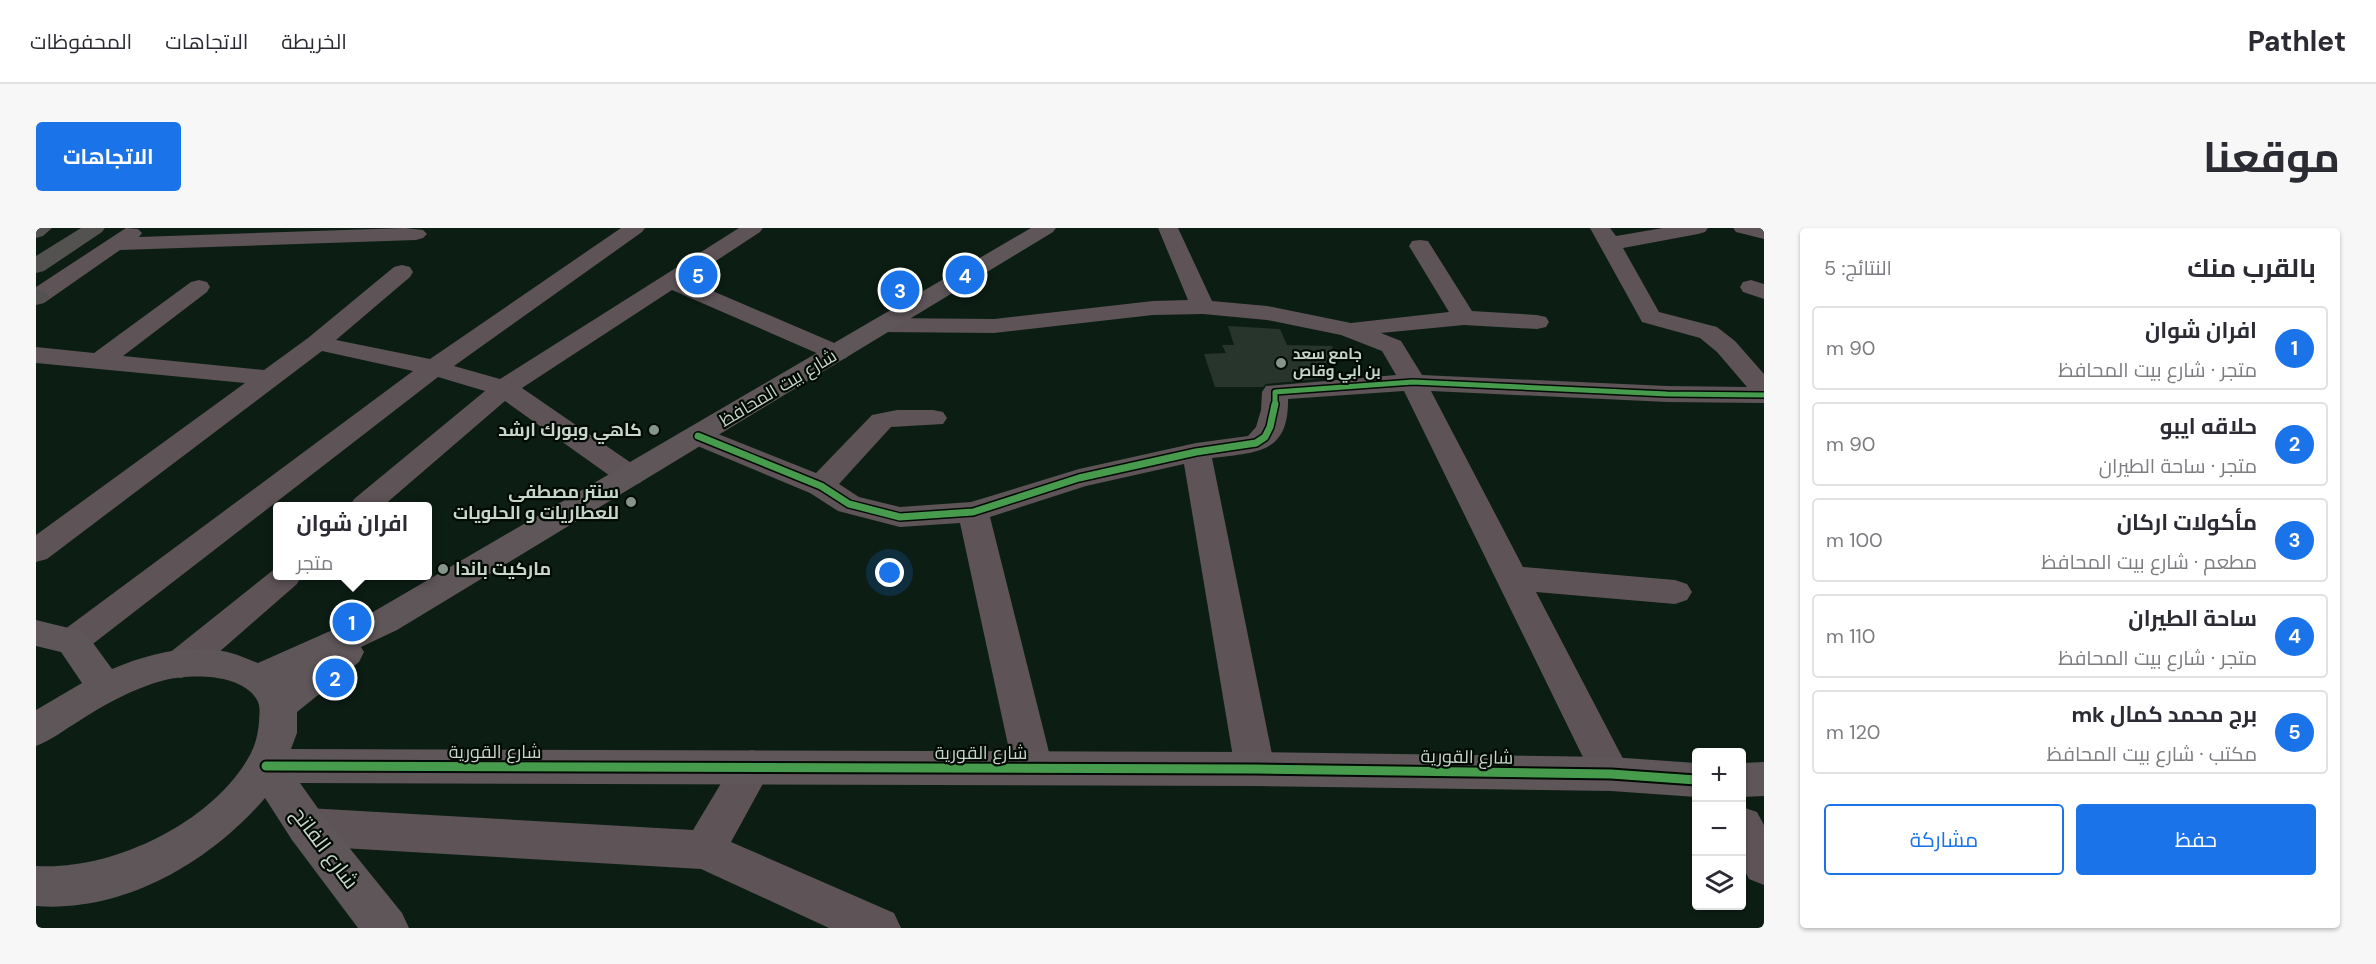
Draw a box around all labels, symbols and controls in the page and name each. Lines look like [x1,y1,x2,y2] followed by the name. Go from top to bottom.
[2248,23,2346,60] text: Pathlet
[30,28,132,56] text: المحفوظات
[165,28,248,56] text: الاتجاهات
[281,28,347,56] text: الخريطة
[36,122,181,191] button: الاتجاهات
[2203,130,2340,185] text: موقعنا
[2187,251,2316,285] text: بالقرب منك
[678,252,718,298] pin: 5
[946,252,984,298] pin: 4
[1824,255,1892,281] text: النتائج: 5
[880,268,920,312] pin: 3
[2145,316,2257,345] text: افران شوان
[1826,335,1875,361] text: 90 m
[2291,335,2298,361] text: 1
[715,344,841,432] street label: شارع بيت المحافظ
[1293,344,1381,383] place label: جامع سعد بن ابي وقاص
[1274,356,1288,370] marker: جامع سعد بن ابي وقاص
[2058,357,2257,383] text: متجر · شارع بيت المحافظ
[2160,412,2257,441] text: حلاقه ايبو
[498,418,642,445] place label: كاهي وبورك ارشد
[647,423,661,437] marker: كاهي وبورك ارشد
[1826,431,1875,457] text: 90 m
[2289,431,2300,457] text: 2
[2099,453,2257,479] text: متجر · ساحة الطيران
[453,480,619,525] place label: سنتر مصطفى للعطاريات و الحلويات
[624,495,638,509] marker: سنتر مصطفى للعطاريات و الحلويات
[273,502,432,580] popup
[2117,508,2257,537] text: مأكولات اركان
[296,509,409,538] text: افران شوان
[1826,527,1883,553] text: 100 m
[2288,527,2301,553] text: 3
[2041,549,2257,575] text: مطعم · شارع بيت المحافظ
[296,550,333,576] text: متجر
[455,557,551,581] place label: ماركيت باندا
[875,558,904,587] your location
[436,562,450,576] marker: ماركيت باندا
[332,600,372,644] pin: 1
[2128,604,2257,633] text: ساحة الطيران
[1826,623,1875,649] text: 110 m
[2288,623,2301,649] text: 4
[2058,645,2257,671] text: متجر · شارع بيت المحافظ
[316,656,354,700] pin: 2
[2071,700,2257,729] text: برج محمد كمال mk
[1826,719,1880,745] text: 120 m
[2288,719,2301,745] text: 5
[449,740,541,764] street label: شارع القورية
[935,741,1027,765] street label: شارع القورية
[2047,741,2257,767] text: مكتب · شارع بيت المحافظ
[1420,744,1514,770] street label: شارع القورية
[1692,748,1746,910] map controls
[1692,748,1746,802] button: +
[285,801,365,895] street label: شارع الفاتح
[1692,802,1746,856] button: −
[1824,804,2064,875] button: مشاركة
[2076,804,2316,875] button: حفظ
[1692,856,1746,910] button: layers

